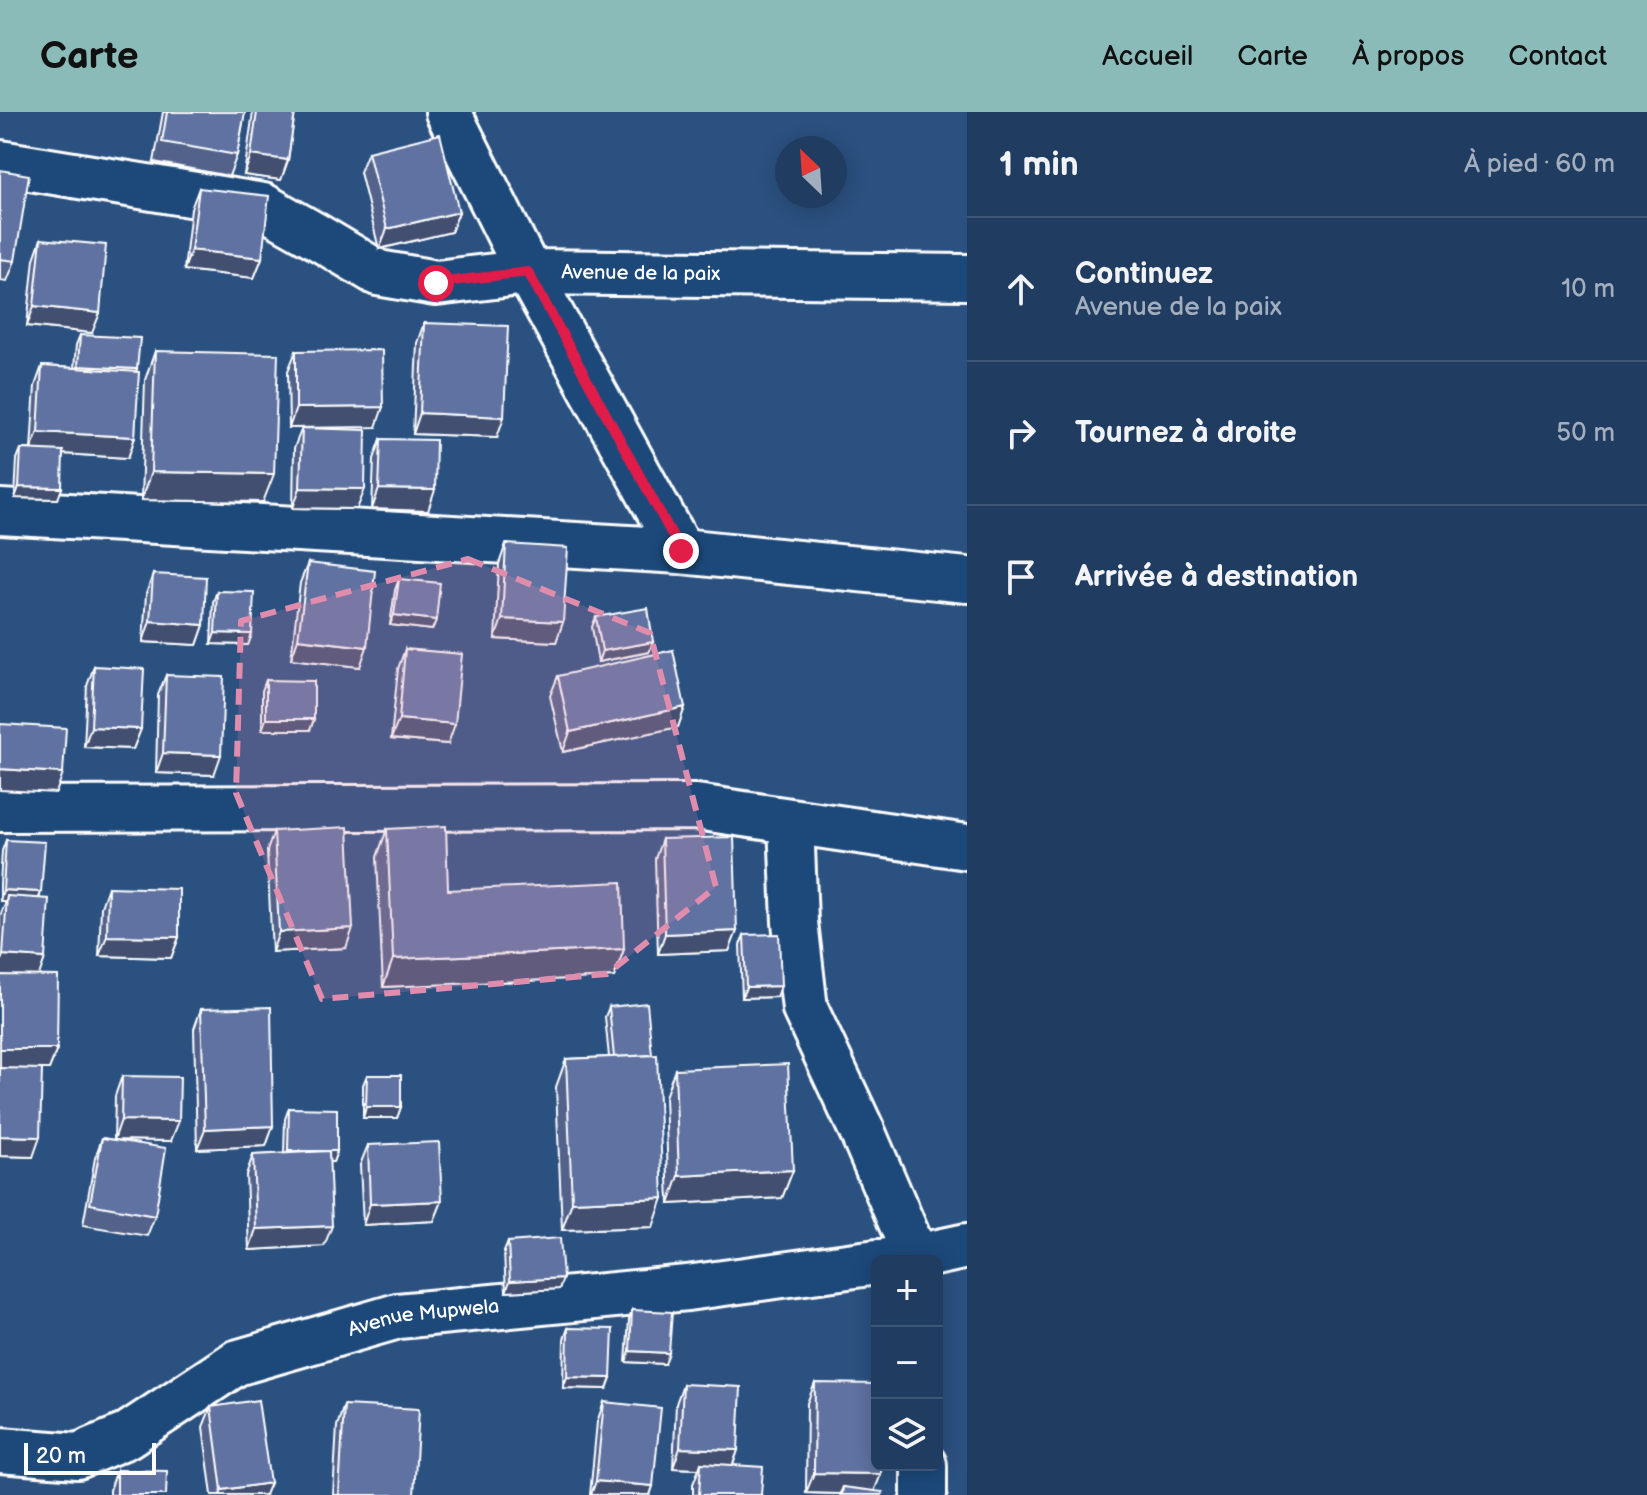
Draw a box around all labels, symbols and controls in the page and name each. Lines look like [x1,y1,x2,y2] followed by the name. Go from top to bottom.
[40,34,139,79] text: Carte
[1102,40,1193,73] text: Accueil
[1237,40,1308,73] text: Carte
[1352,40,1464,73] text: À propos
[1508,40,1607,73] text: Contact
[775,136,847,208] north arrow
[999,144,1079,185] text: 1 min
[1464,149,1615,180] text: À pied · 60 m
[1075,256,1213,292] text: Continuez
[561,260,721,286] street label: Avenue de la paix
[418,265,454,301] route start
[999,267,1043,311] icon: ahead
[1561,274,1615,305] text: 10 m
[1075,292,1282,323] text: Avenue de la paix
[999,411,1043,455] icon: right
[1075,415,1297,451] text: Tournez à droite
[1556,418,1615,449] text: 50 m
[663,533,699,569] route end
[999,555,1043,599] icon: arrive
[1075,559,1358,595] text: Arrivée à destination
[871,1255,943,1471] map controls
[871,1255,943,1327] button: +
[345,1294,500,1342] street label: Avenue Mupwela
[871,1327,943,1399] button: −
[871,1399,943,1471] button: layers
[24,1439,156,1475] scale bar
[36,1443,86,1470] text: 20 m

